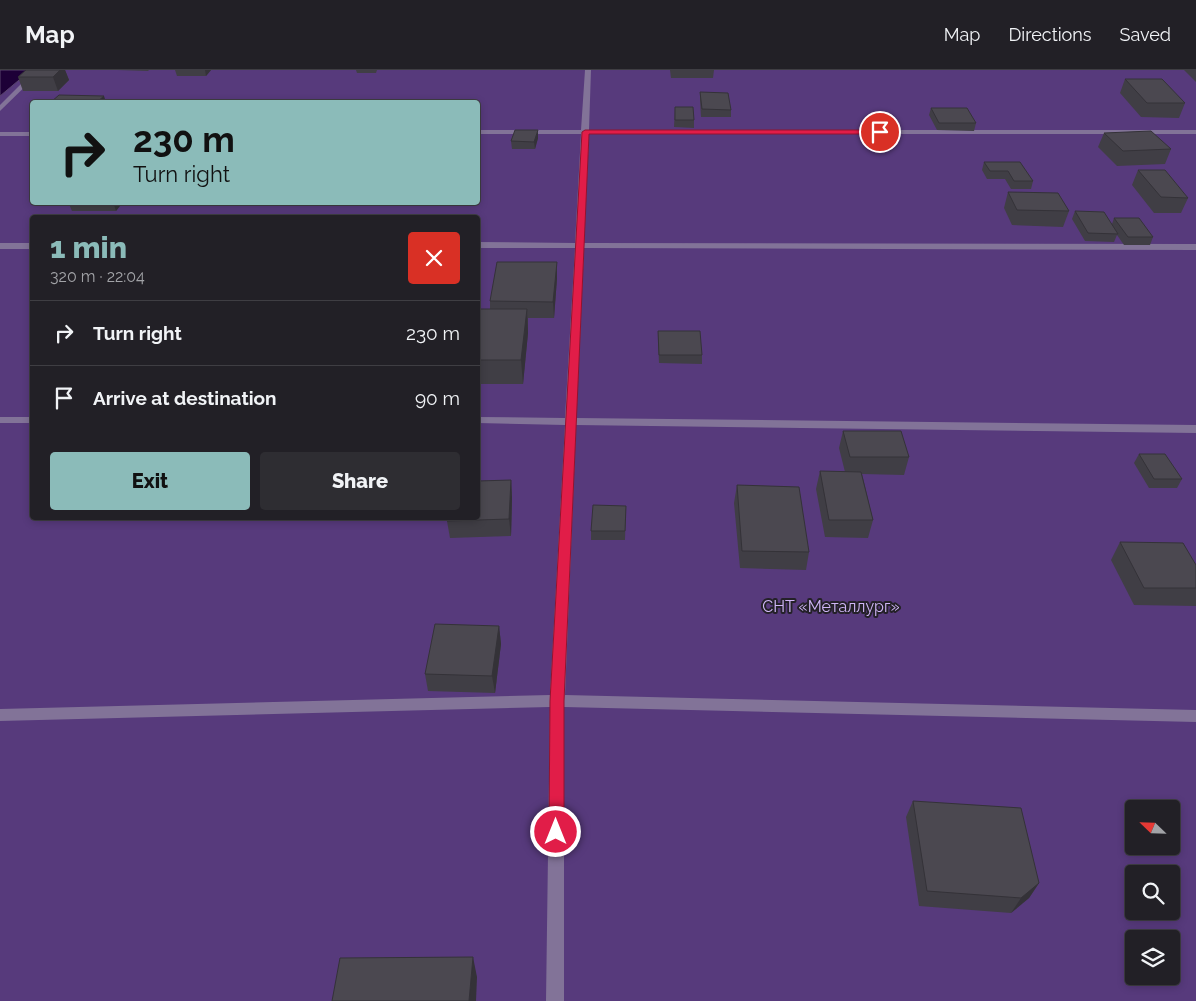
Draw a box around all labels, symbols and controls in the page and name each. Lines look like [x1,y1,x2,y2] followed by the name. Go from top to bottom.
[25,20,75,49] text: Map
[944,24,980,45] text: Map
[1008,24,1092,45] text: Directions
[1120,24,1171,45] text: Saved
[859,111,901,153] pin
[866,118,894,146] icon: arrive
[133,119,235,160] text: 230 m
[50,120,115,185] icon: right
[133,161,230,187] text: Turn right
[50,230,127,265] text: 1 min
[408,232,460,284] button: close
[50,267,145,286] text: 320 m · 22:04
[50,319,78,347] icon: right
[93,322,182,344] text: Turn right
[406,322,460,344] text: 230 m
[50,384,78,412] icon: arrive
[93,387,277,409] text: Arrive at destination
[415,387,460,409] text: 90 m
[50,452,250,510] button: Exit
[260,452,460,510] button: Share
[762,597,900,616] park label: СНТ «Металлург»
[1125,800,1180,855] north arrow
[1125,800,1180,985] map controls
[529,805,581,857] position arrow
[1125,865,1180,920] button: search
[1125,930,1180,985] button: layers

